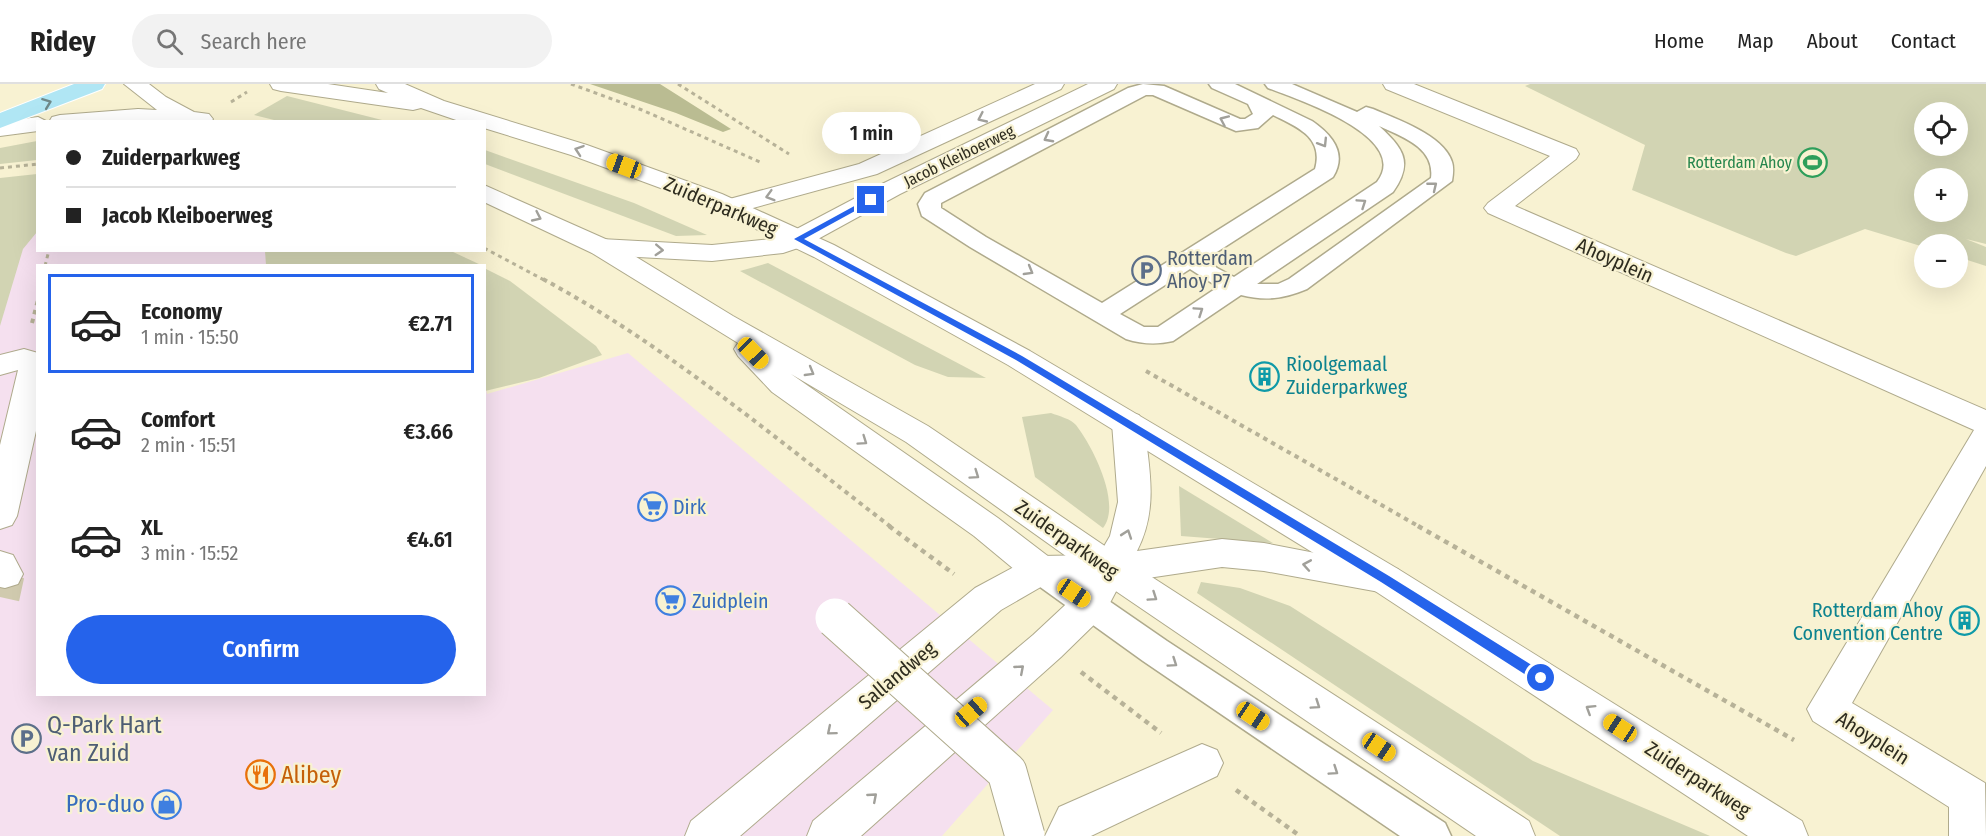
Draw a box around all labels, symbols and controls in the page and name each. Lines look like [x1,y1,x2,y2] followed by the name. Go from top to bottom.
[132,14,552,68] search box
[30,25,96,58] text: Ridey
[153,25,186,58] icon: search
[201,28,307,55] text: Search here
[1654,28,1704,54] text: Home
[1737,28,1774,54] text: Map
[1807,28,1858,54] text: About
[1891,28,1956,54] text: Contact
[41,98,52,110] one-way arrow
[1914,102,1968,288] map controls
[1914,102,1968,156] button: locate
[977,110,988,122] one-way arrow
[822,113,920,155] callout: 1 min
[1220,115,1231,127] one-way arrow
[850,121,893,145] text: 1 min
[901,121,1018,191] street label: Jacob Kleiboerweg
[1043,130,1054,142] one-way arrow
[1315,137,1326,148] one-way arrow
[102,144,240,171] text: Zuiderparkweg
[574,145,585,157] one-way arrow
[1797,146,1829,178] sports icon: Rotterdam Ahoy
[604,151,644,181] car
[1687,153,1793,172] place label: Rotterdam Ahoy
[1914,168,1968,222] button: +
[661,171,782,241] street label: Zuiderparkweg
[1426,183,1437,194] one-way arrow
[857,186,884,213] route end
[765,188,775,201] one-way arrow
[1355,199,1366,210] one-way arrow
[102,202,272,229] text: Jacob Kleiboerweg
[531,209,542,221] one-way arrow
[1573,232,1657,288] street label: Ahoyplein
[1914,234,1968,288] button: −
[655,243,664,256] one-way arrow
[1167,246,1253,293] place label: Rotterdam Ahoy P7
[1130,254,1162,286] parking icon: Rotterdam Ahoy P7
[1023,264,1033,275] one-way arrow
[69,297,123,351] icon: car
[141,298,222,325] text: Economy
[1193,307,1204,318] one-way arrow
[408,310,453,337] text: €2.71
[141,325,239,349] text: 1 min · 15:50
[734,334,772,372] car
[1286,352,1408,399] place label: Rioolgemaal Zuiderparkweg
[1249,360,1281,392] building icon: Rioolgemaal Zuiderparkweg
[804,365,814,377] one-way arrow
[69,405,123,459] icon: car
[141,406,215,433] text: Comfort
[404,418,453,445] text: €3.66
[141,433,236,457] text: 2 min · 15:51
[856,434,867,445] one-way arrow
[969,468,980,479] one-way arrow
[636,491,668,523] supermarket icon: Dirk
[1011,494,1124,584] street label: Zuiderparkweg
[673,495,707,519] place label: Dirk
[69,513,123,567] icon: car
[141,514,163,541] text: XL
[407,526,453,553] text: €4.61
[1119,529,1132,540] one-way arrow
[141,541,238,565] text: 3 min · 15:52
[1302,559,1312,572] one-way arrow
[1054,575,1094,611] car
[655,585,687,617] supermarket icon: Zuidplein
[692,589,769,613] place label: Zuidplein
[1147,590,1158,601] one-way arrow
[1793,598,1943,645] place label: Rotterdam Ahoy Convention Centre
[1948,605,1980,637] building icon: Rotterdam Ahoy Convention Centre
[66,615,456,684] button: Confirm
[854,635,941,714] street label: Sallandweg
[1166,656,1177,667] one-way arrow
[1527,664,1554,691] route start
[1013,665,1024,676] one-way arrow
[952,693,990,731] car
[1233,698,1273,734] car
[1309,698,1320,709] one-way arrow
[1586,704,1596,716] one-way arrow
[1832,706,1914,770] street label: Ahoyplein
[47,711,162,767] place label: Q-Park Hart van Zuid
[1600,711,1640,745] car
[10,723,42,755] parking icon: Q-Park Hart van Zuid
[827,724,838,735] one-way arrow
[1359,729,1399,765] car
[1641,736,1756,822] street label: Zuiderparkweg
[244,759,276,791] restaurant icon: Alibey
[281,761,342,789] place label: Alibey
[1328,764,1339,775] one-way arrow
[150,788,182,820] shop icon: Pro-duo
[66,790,145,818] place label: Pro-duo
[866,794,877,805] one-way arrow

